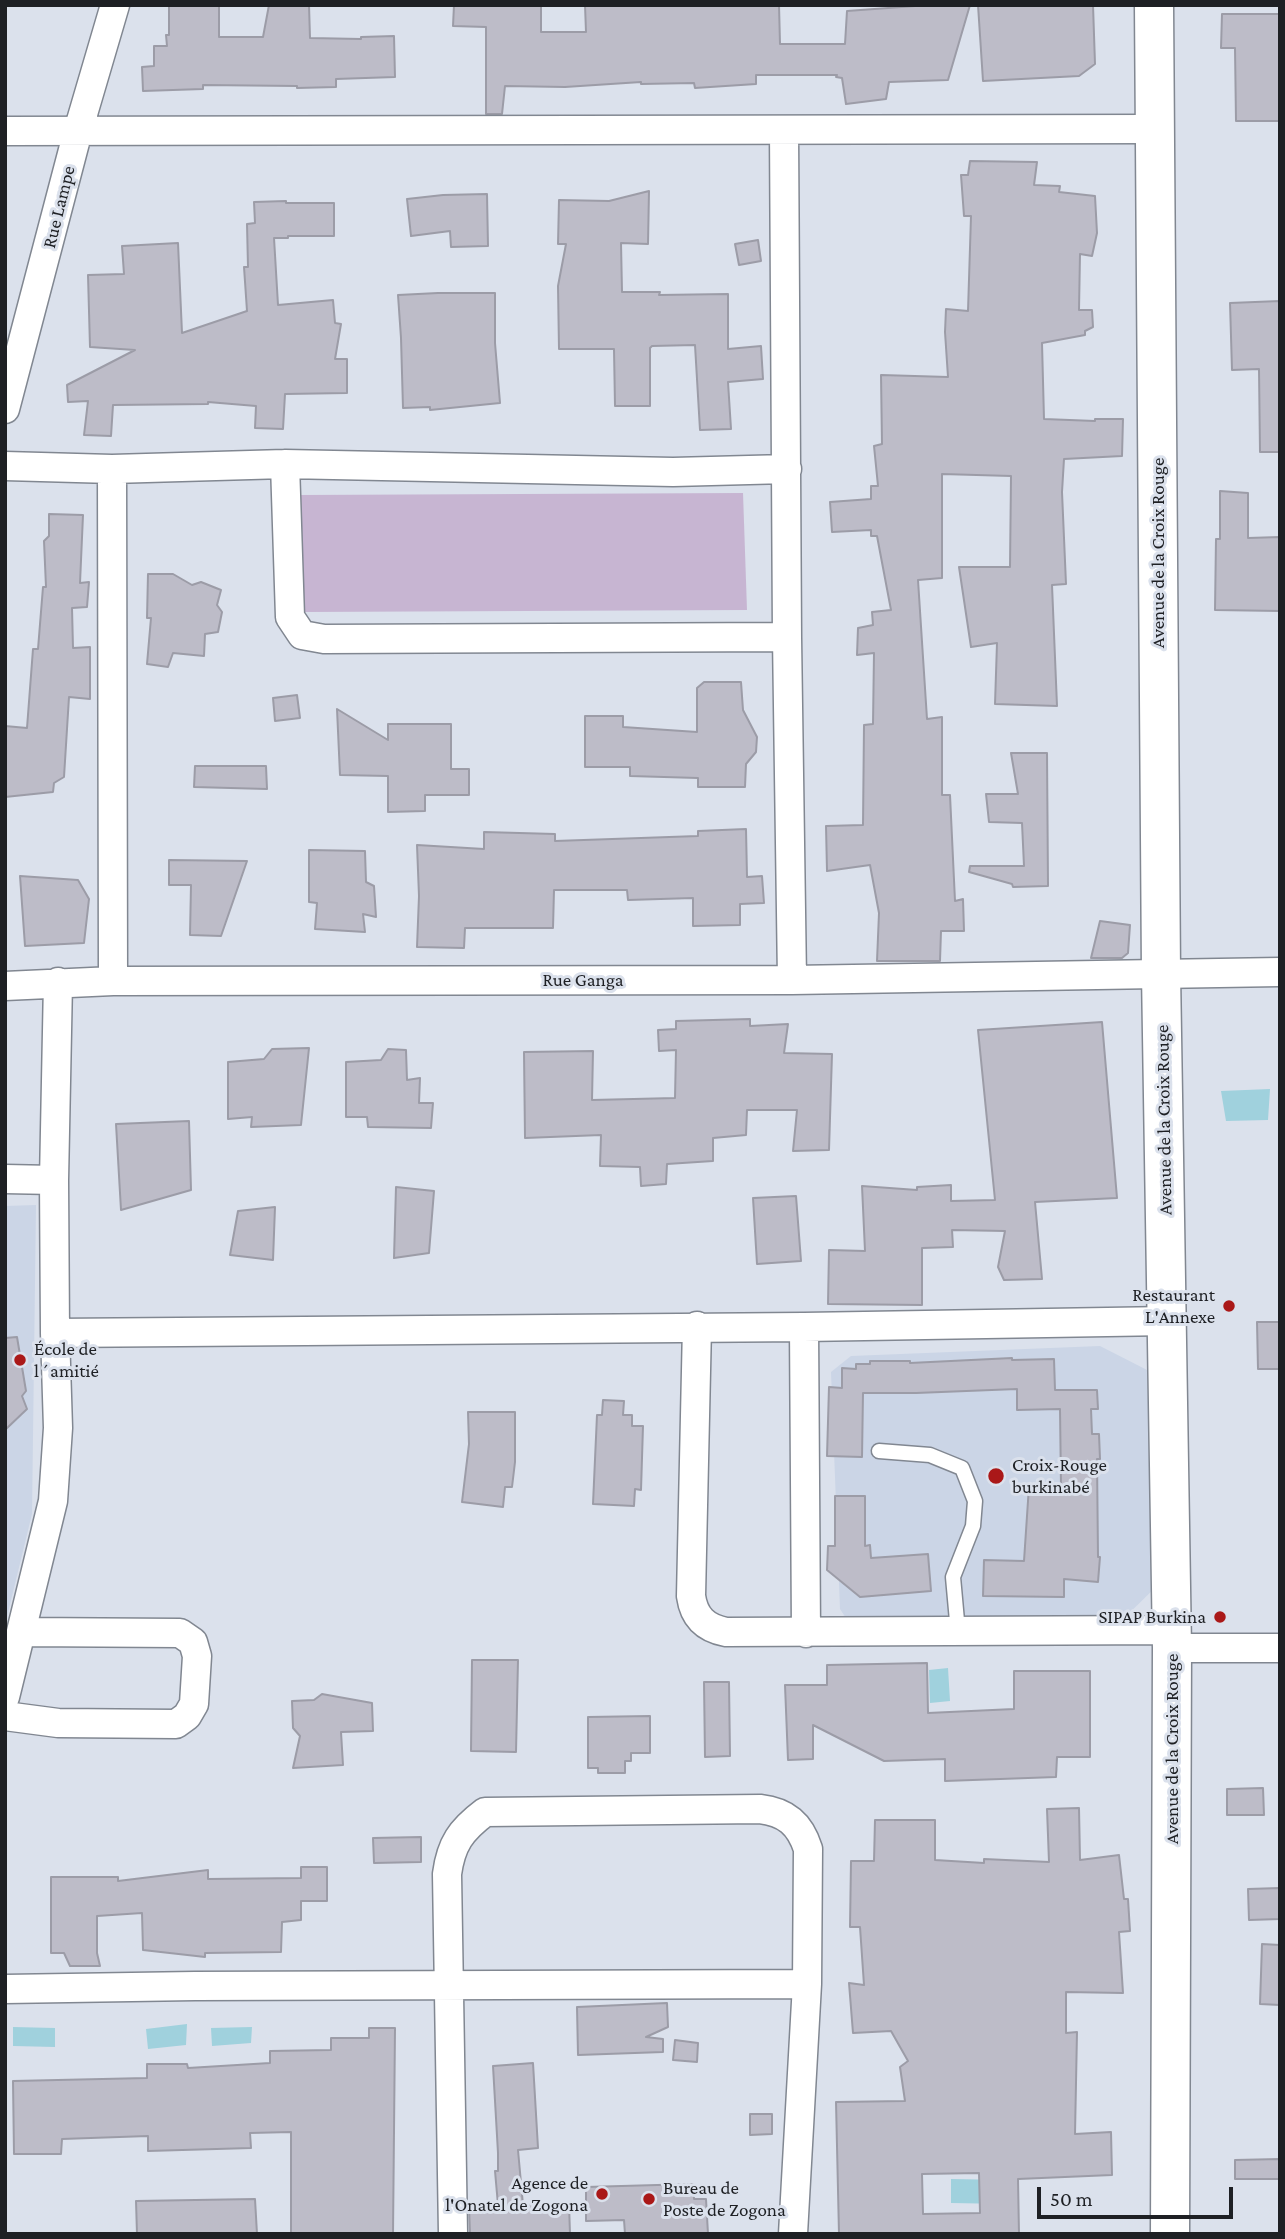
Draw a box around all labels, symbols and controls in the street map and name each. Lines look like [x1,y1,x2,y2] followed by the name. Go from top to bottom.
[38,163,80,251] street label: Rue Lampe
[1147,458,1169,648] street label: Avenue de la Croix Rouge
[542,969,624,991] street label: Rue Ganga
[1151,1025,1177,1215] street label: Avenue de la Croix Rouge
[1132,1284,1215,1328] place label: Restaurant L'Annexe
[1221,1298,1237,1314] marker: Restaurant L'Annexe
[34,1338,99,1382] place label: École de l´amitié
[12,1352,28,1368] marker: École de l´amitié
[1012,1454,1107,1498] place label: Croix-Rouge burkinabé
[986,1466,1006,1486] marker: Croix-Rouge burkinabé
[1098,1606,1206,1628] place label: SIPAP Burkina
[1212,1609,1228,1625] marker: SIPAP Burkina
[1161,1654,1183,1844] street label: Avenue de la Croix Rouge
[445,2172,588,2216] place label: Agence de l'Onatel de Zogona
[1040,2172,1236,2216] scale bar
[663,2177,786,2221] place label: Bureau de Poste de Zogona
[594,2186,610,2202] marker: Agence de l'Onatel de Zogona
[1050,2187,1093,2211] text: 50 m
[641,2191,657,2207] marker: Bureau de Poste de Zogona

